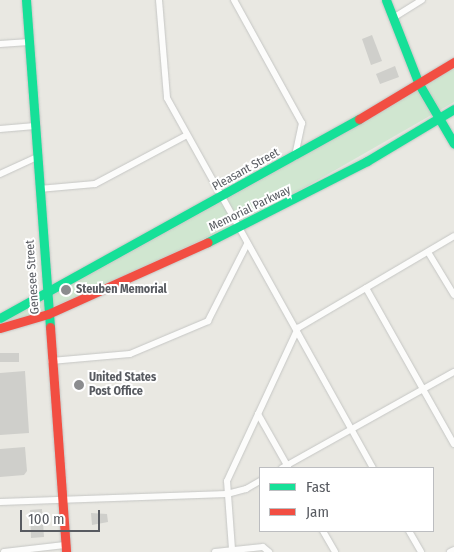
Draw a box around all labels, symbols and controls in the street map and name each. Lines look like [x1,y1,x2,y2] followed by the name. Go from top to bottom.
[210,146,282,194] street label: Pleasant Street
[207,183,293,235] street label: Memorial Parkway
[23,239,43,315] street label: Genesee Street
[76,283,167,297] place label: Steuben Memorial
[60,284,72,296] marker: Steuben Memorial
[89,371,156,399] place label: United States Post Office
[73,379,85,391] marker: United States Post Office
[259,467,434,532] legend
[306,478,330,496] text: Fast
[22,500,102,532] scale bar
[306,503,329,521] text: Jam
[28,510,65,528] text: 100 m

